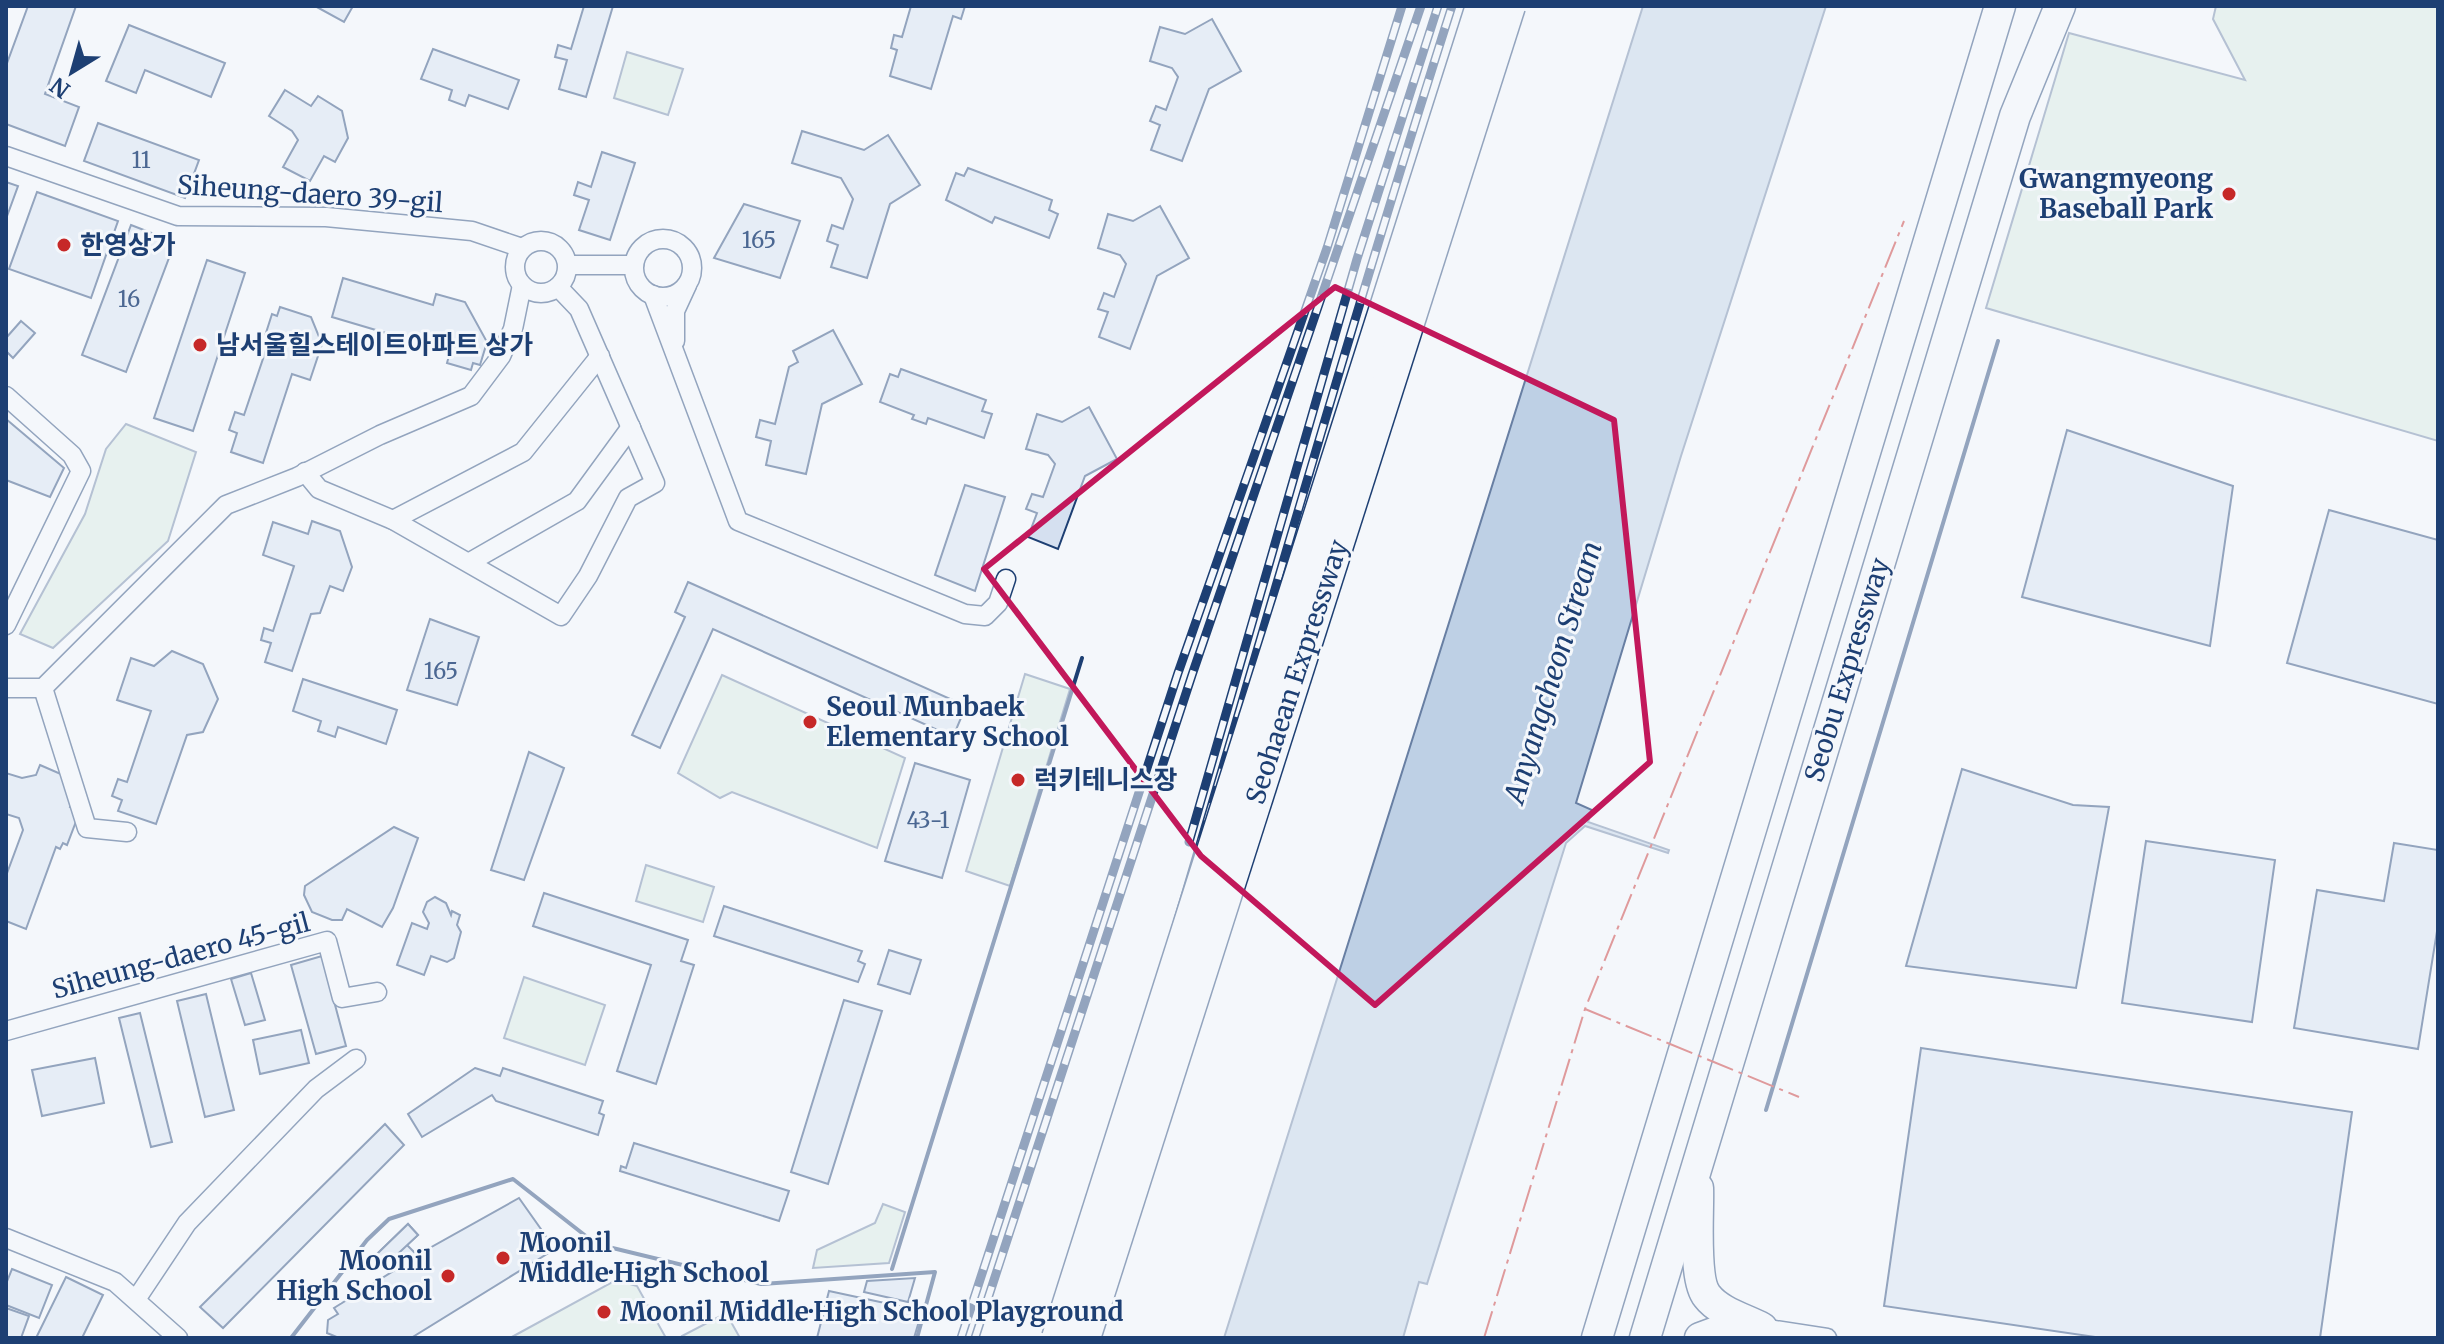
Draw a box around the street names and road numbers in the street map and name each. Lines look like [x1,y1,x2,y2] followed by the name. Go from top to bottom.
[176,168,444,219] street label: Siheung-daero 39-gil
[1238,535,1355,808] street label: Seohaean Expressway
[1797,553,1897,786] street label: Seobu Expressway
[48,905,313,1006] street label: Siheung-daero 45-gil

